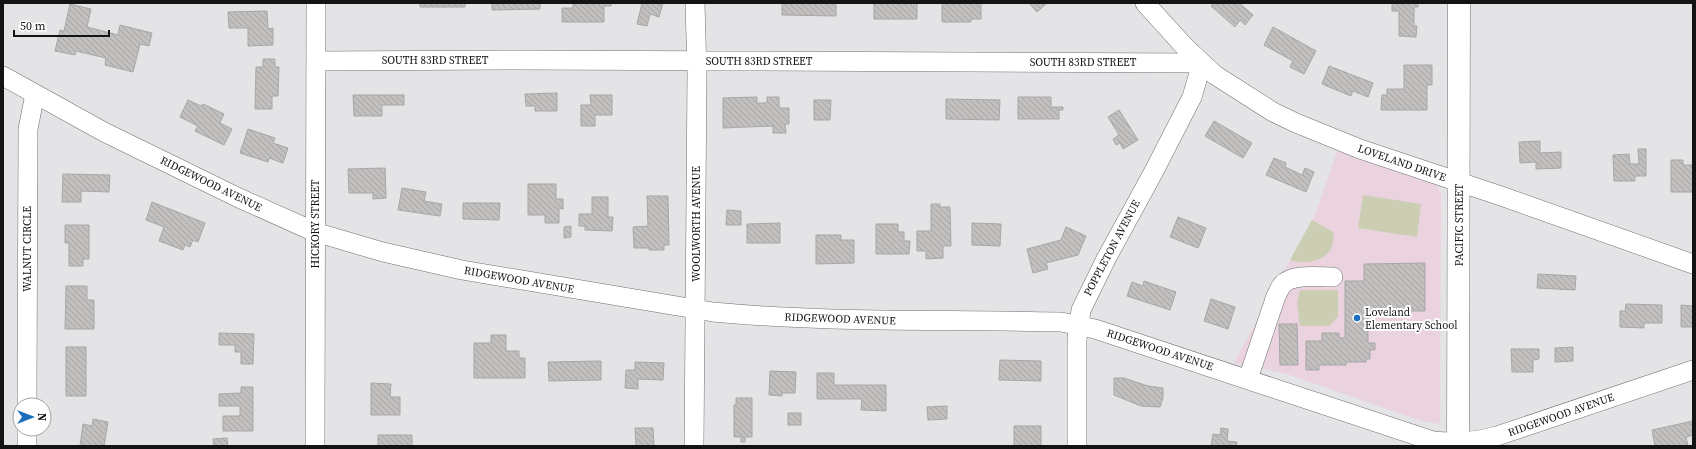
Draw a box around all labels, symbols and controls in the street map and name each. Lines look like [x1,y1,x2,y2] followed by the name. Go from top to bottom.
[14,12,109,38] scale bar
[20,18,46,34] text: 50 m
[382,53,489,68] street label: SOUTH 83RD STREET
[706,54,813,69] street label: SOUTH 83RD STREET
[1030,55,1137,70] street label: SOUTH 83RD STREET
[1356,141,1449,185] street label: LOVELAND DRIVE
[158,153,265,215] street label: RIDGEWOOD AVENUE
[689,166,704,282] street label: WOOLWORTH AVENUE
[308,179,323,269] street label: HICKORY STREET
[1452,183,1467,266] street label: PACIFIC STREET
[1080,197,1144,299] street label: POPPLETON AVENUE
[20,206,35,292] street label: WALNUT CIRCLE
[463,263,575,297] street label: RIDGEWOOD AVENUE
[1365,305,1457,333] place label: Loveland Elementary School
[784,310,896,328] street label: RIDGEWOOD AVENUE
[1352,313,1362,323] marker: Loveland Elementary School
[1105,326,1216,374] street label: RIDGEWOOD AVENUE
[1506,390,1616,440] street label: RIDGEWOOD AVENUE
[12,397,52,437] north arrow
[34,413,49,421] text: N

